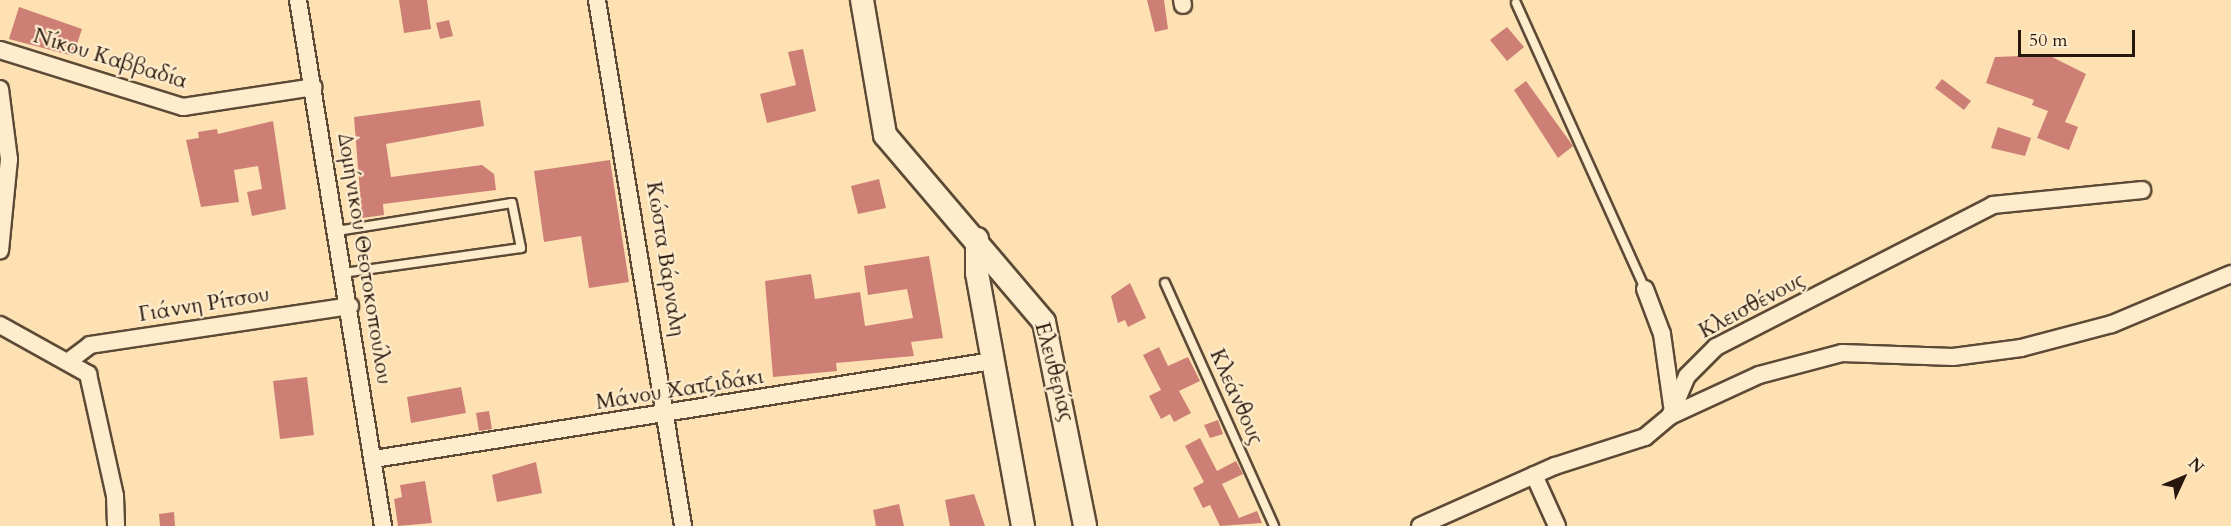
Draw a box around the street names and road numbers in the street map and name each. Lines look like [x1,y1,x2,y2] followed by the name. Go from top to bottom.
[30,24,190,94] street label: Νίκου Καββαδία
[332,132,396,386] street label: Δομήνικου Θεοτοκοπούλου
[640,180,690,338] street label: Κώστα Βάρναλη
[1695,268,1809,344] street label: Κλεισθένους
[137,282,271,328] street label: Γιάννη Ρίτσου
[1029,320,1079,424] street label: Ελευθερίας
[1204,345,1268,449] street label: Κλεάνθους
[594,364,766,416] street label: Μάνου Χατζιδάκι

